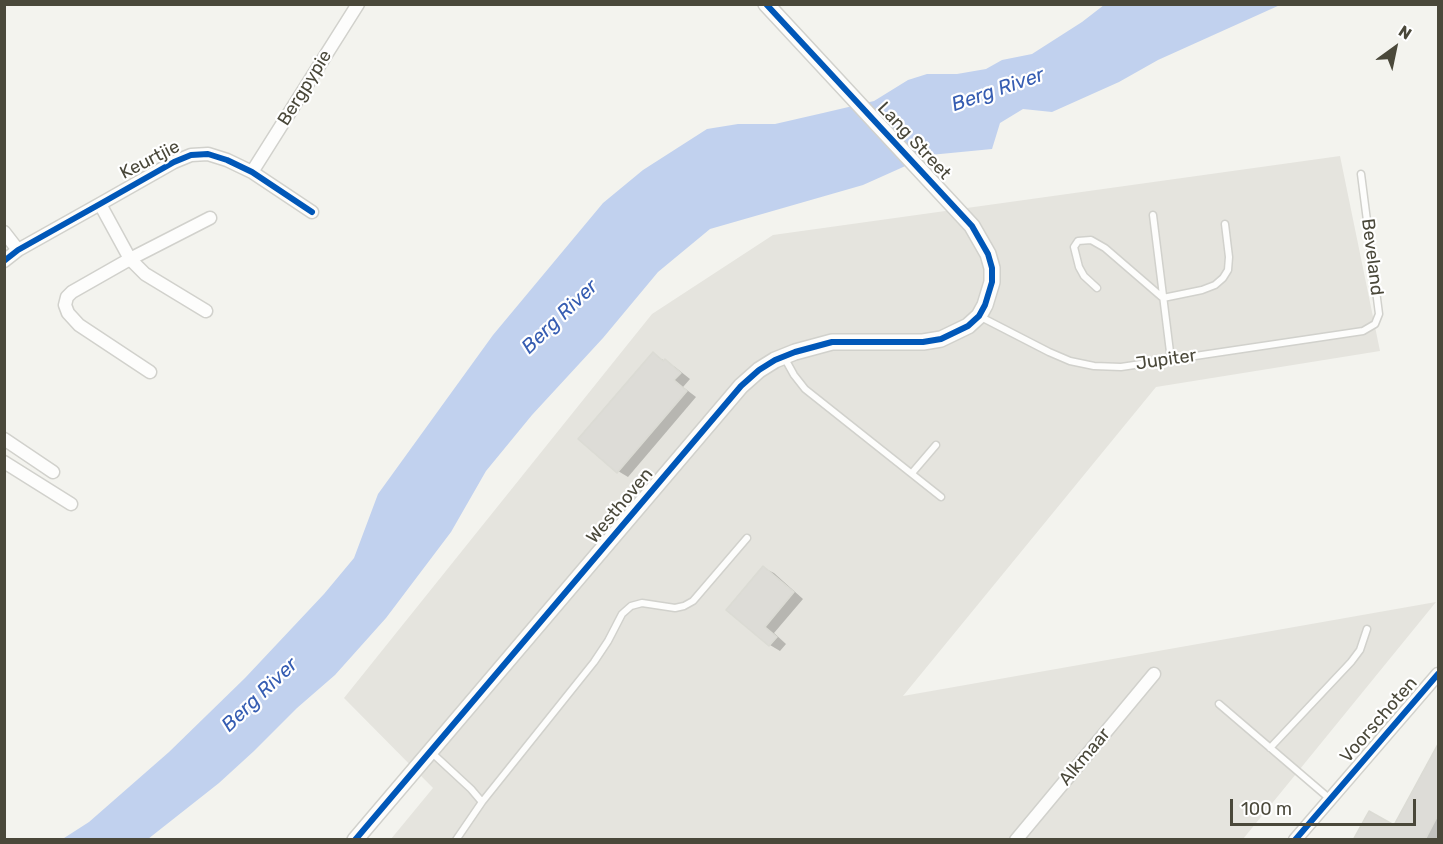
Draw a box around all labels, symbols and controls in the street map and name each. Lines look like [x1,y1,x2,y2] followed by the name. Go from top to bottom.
[1365,18,1425,78] north arrow
[1395,21,1415,44] text: N
[273,46,337,130] street label: Bergpypie
[949,63,1047,117] water label: Berg River
[873,98,955,184] street label: Lang Street
[117,136,183,184] street label: Keurtjie
[1357,217,1387,297] street label: Beveland
[517,275,603,359] water label: Berg River
[1134,345,1198,375] street label: Jupiter
[582,464,658,548] street label: Westhoven
[217,653,303,737] water label: Berg River
[1336,673,1422,767] street label: Voorschoten
[1055,724,1115,790] street label: Alkmaar
[1233,787,1419,825] scale bar
[1241,798,1292,820] text: 100 m

